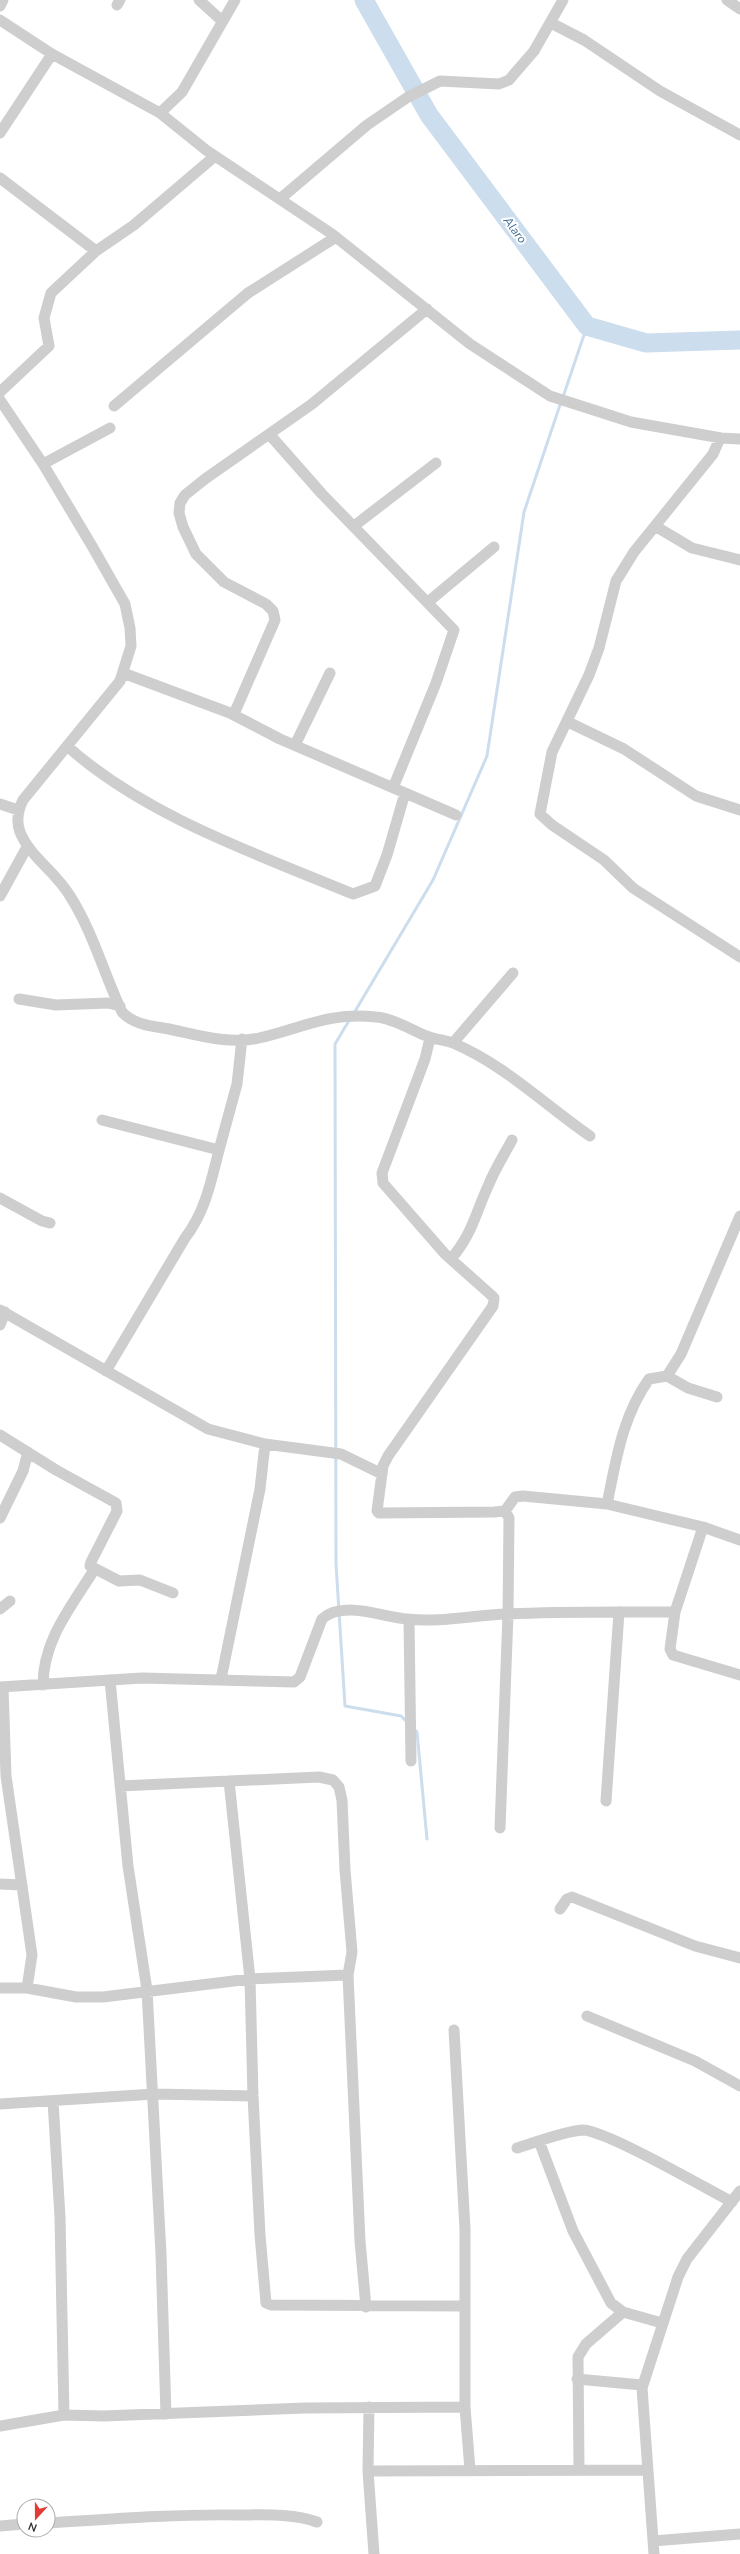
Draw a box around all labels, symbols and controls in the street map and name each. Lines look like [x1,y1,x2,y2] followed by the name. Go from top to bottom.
[499,213,530,247] water label: Alaro
[16,2498,56,2538] north arrow
[26,2518,39,2535] text: N

